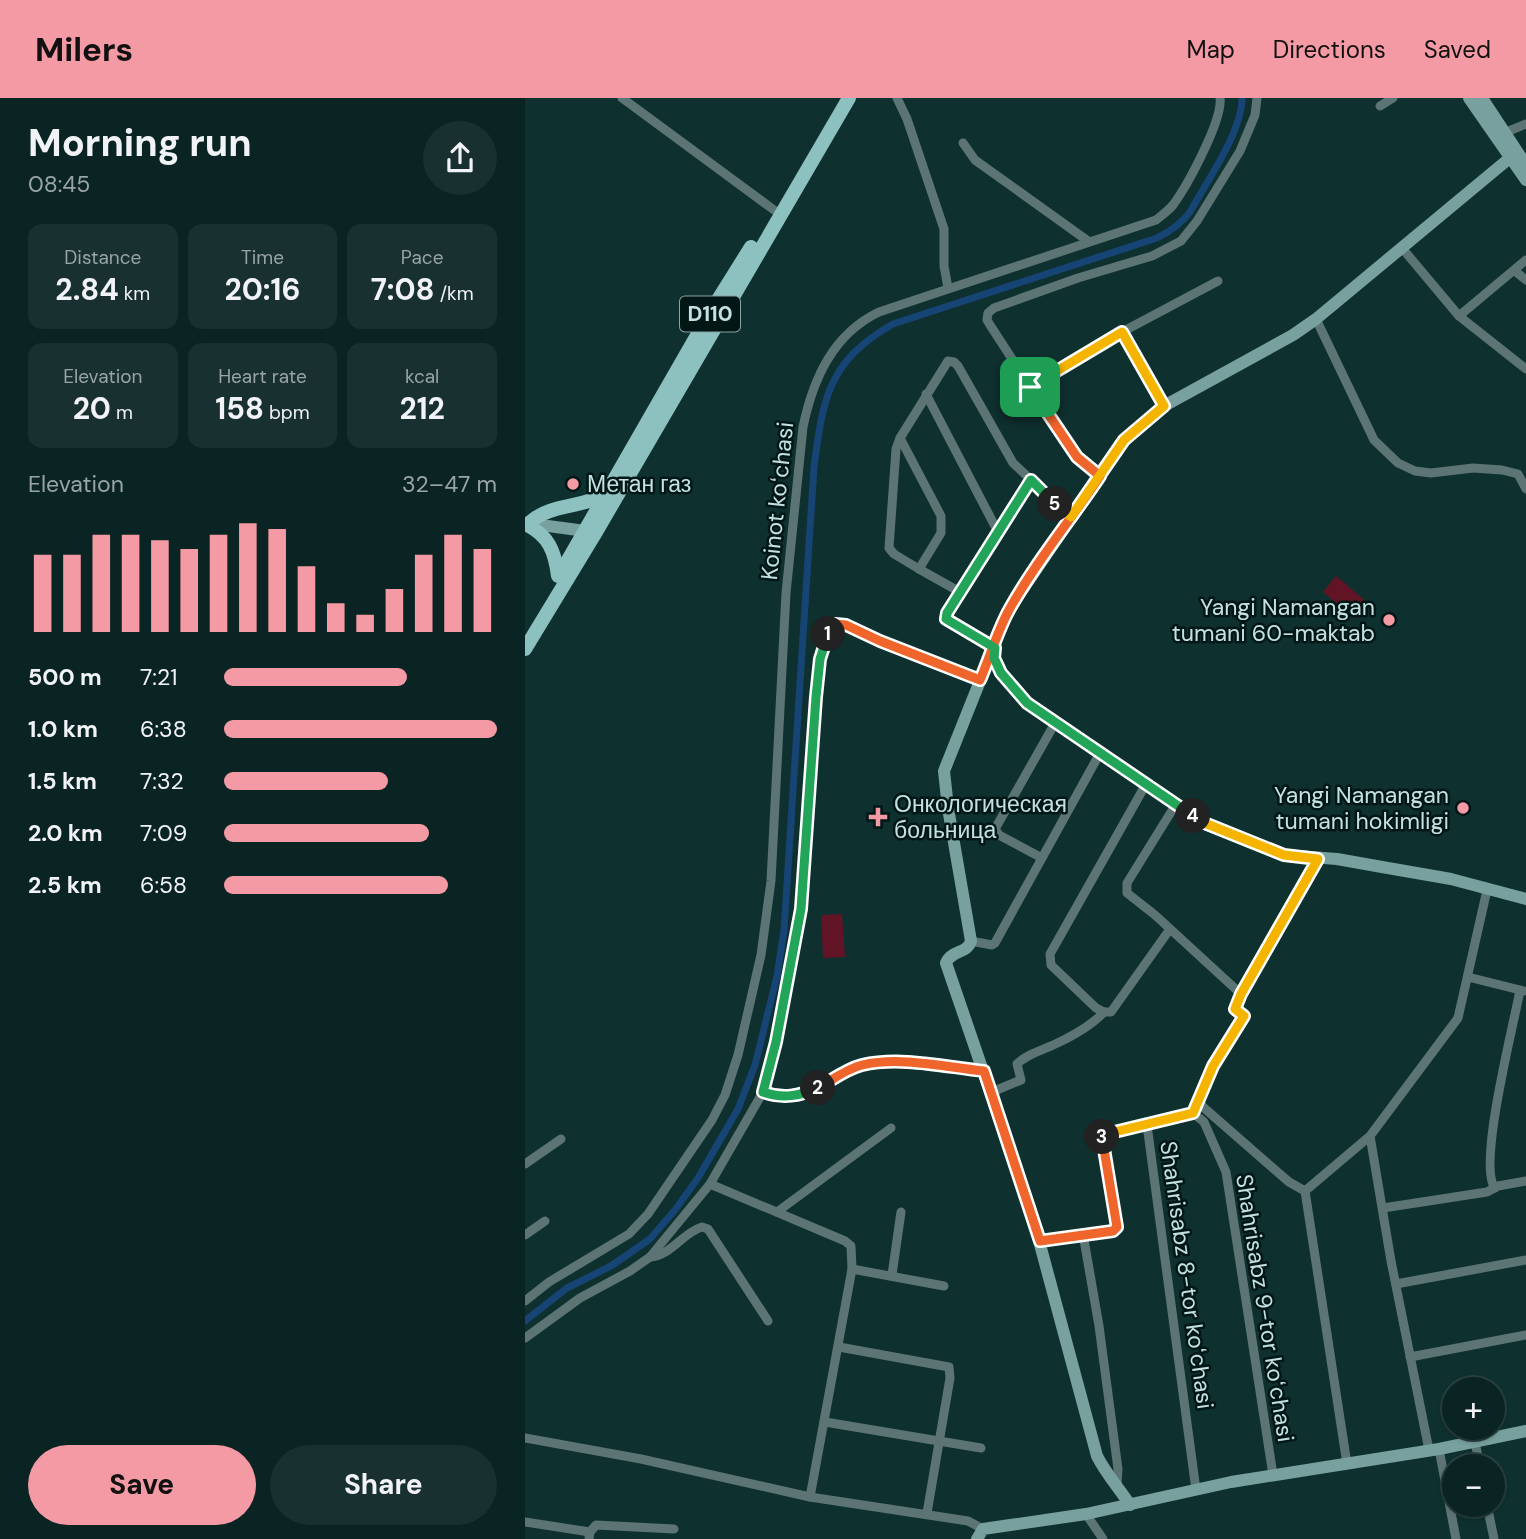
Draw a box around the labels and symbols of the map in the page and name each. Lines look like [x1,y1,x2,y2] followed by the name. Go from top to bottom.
[680,296,740,332] road number: D110
[1000,357,1060,417] pin
[754,420,800,582] street label: Koinot koʻchasi
[587,469,691,499] place label: Метан газ
[565,476,581,492] marker: Метан газ
[1037,486,1073,522] pin: 5
[1172,592,1375,648] place label: Yangi Namangan tumani 60-maktab
[1381,612,1397,628] marker: Yangi Namangan tumani 60-maktab
[811,616,845,652] pin: 1
[1274,780,1449,836] place label: Yangi Namangan tumani hokimligi
[894,789,1067,845] place label: Онкологическая больница
[1175,798,1211,834] pin: 4
[1455,800,1471,816] marker: Yangi Namangan tumani hokimligi
[868,807,888,827] marker: Онкологическая больница
[801,1070,835,1105] pin: 2
[1085,1119,1119,1154] pin: 3
[1153,1139,1221,1411] street label: Shahrisabz 8-tor koʻchasi
[1229,1172,1301,1444] street label: Shahrisabz 9-tor koʻchasi

